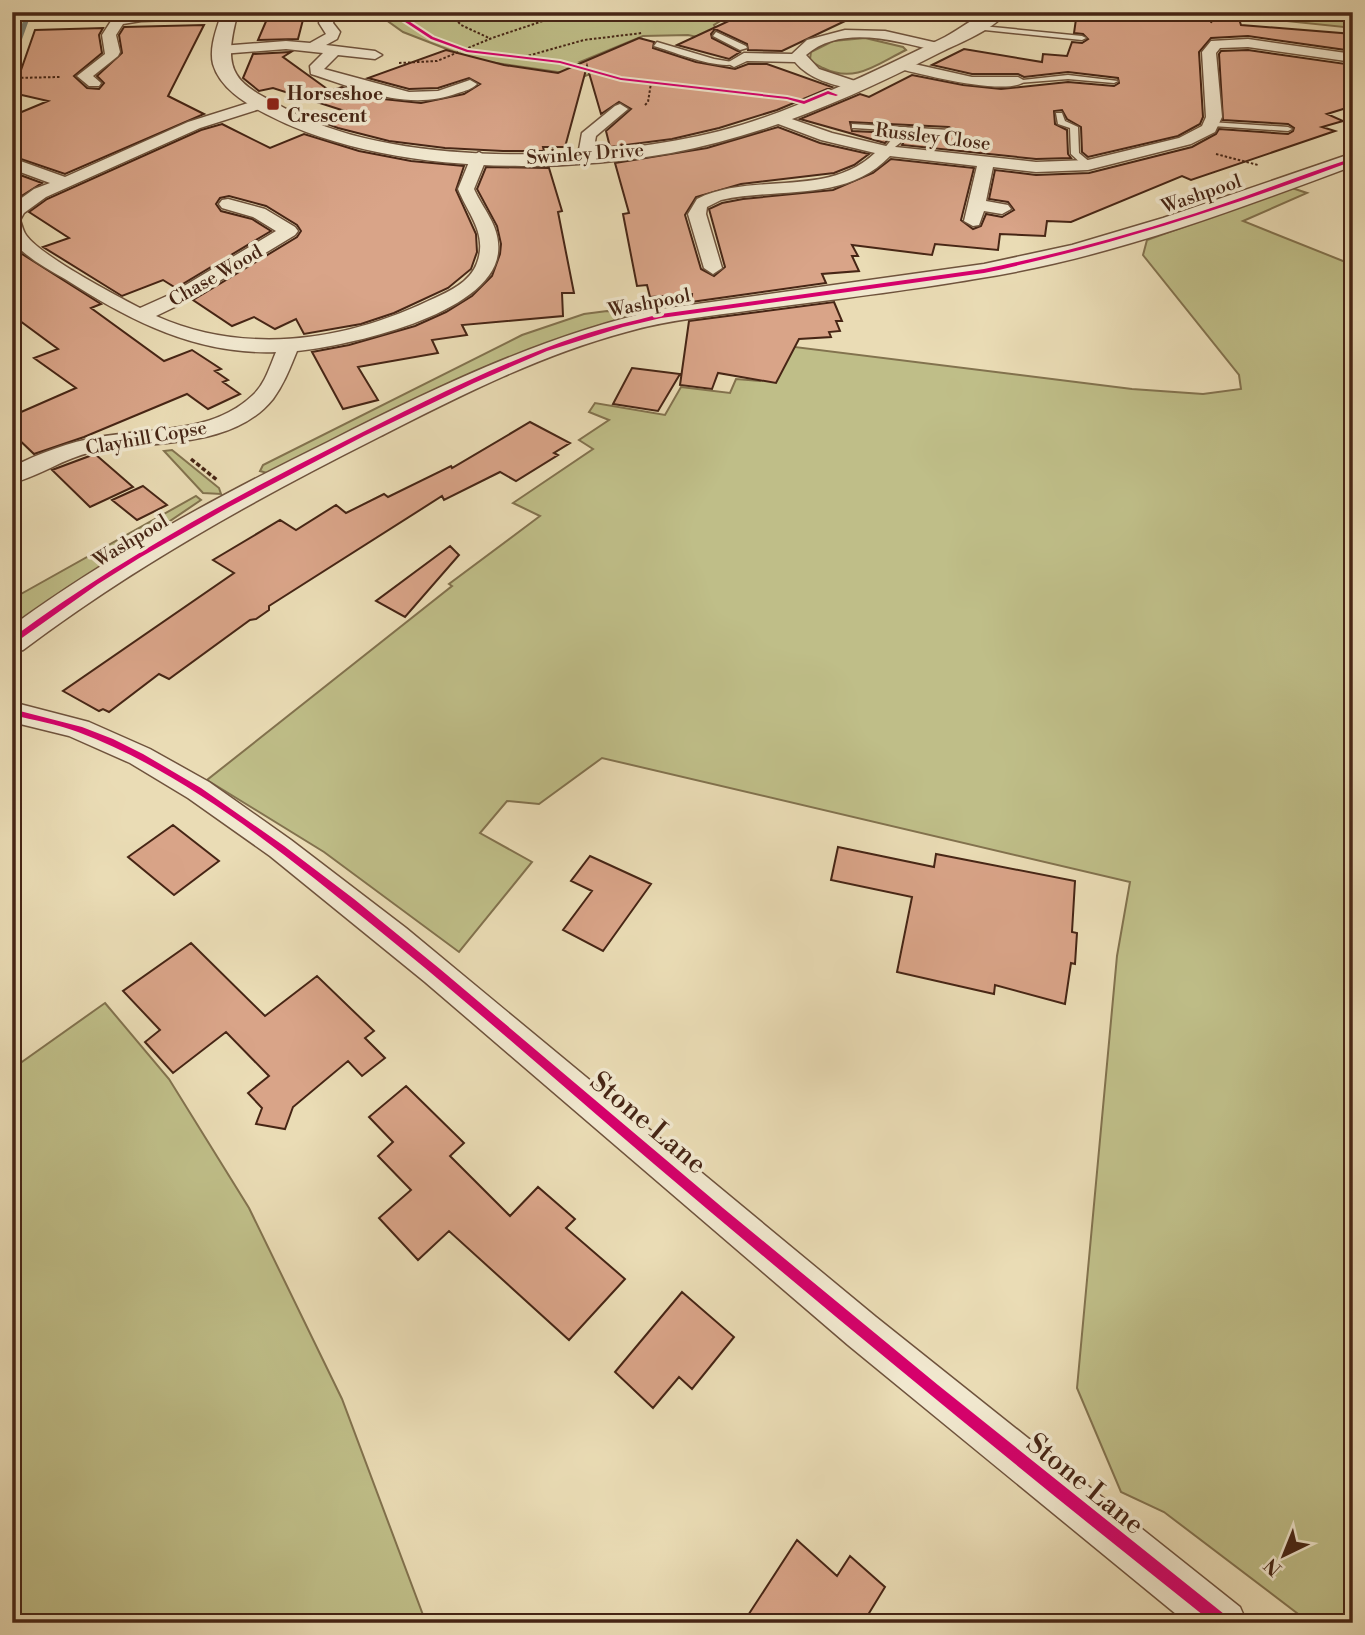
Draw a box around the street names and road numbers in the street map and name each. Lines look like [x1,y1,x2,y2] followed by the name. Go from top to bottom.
[874,118,992,156] street label: Russley Close
[525,138,645,170] street label: Swinley Drive
[1157,169,1245,219] street label: Washpool
[165,239,267,312] street label: Chase Wood
[605,283,693,323] street label: Washpool
[84,416,209,460] street label: Clayhill Copse
[88,509,173,573] street label: Washpool
[583,1064,713,1182] street label: Stone Lane
[1019,1426,1151,1542] street label: Stone Lane

